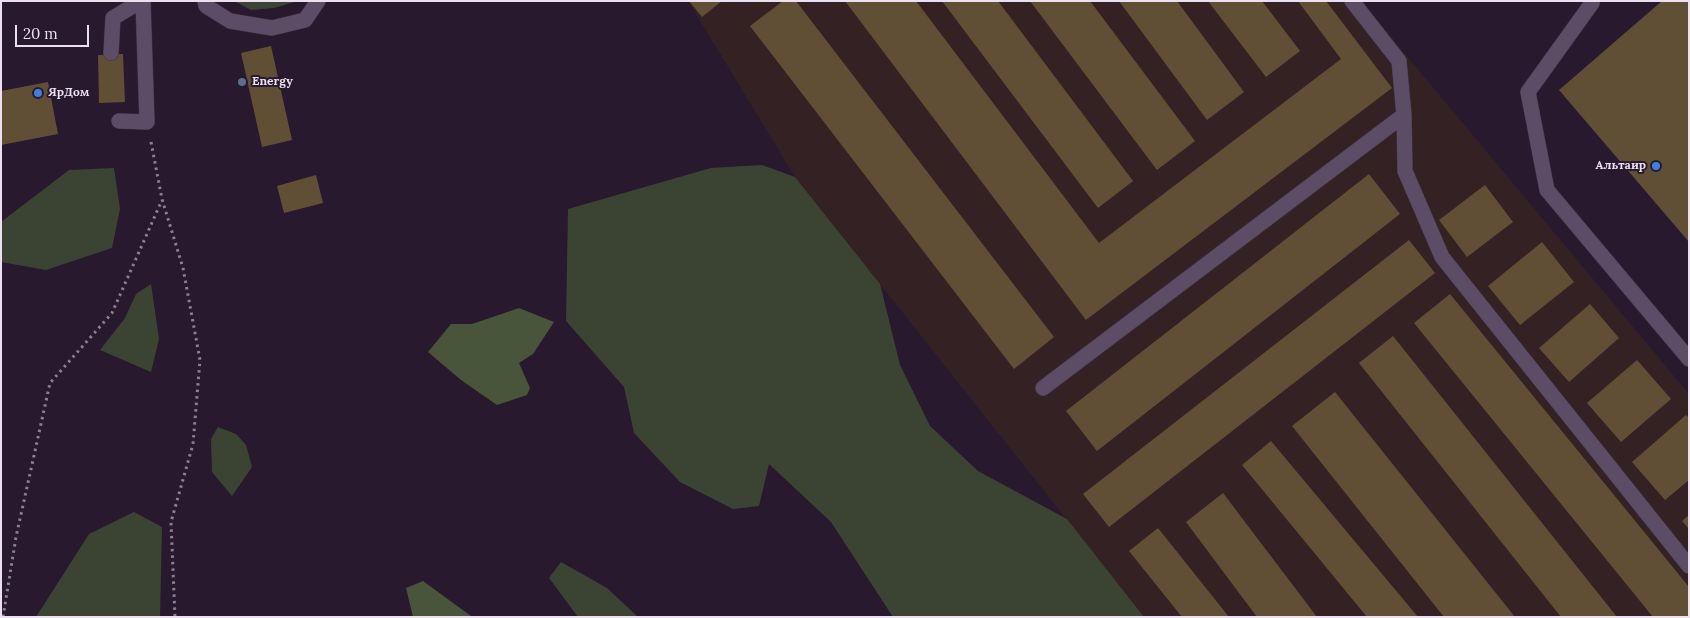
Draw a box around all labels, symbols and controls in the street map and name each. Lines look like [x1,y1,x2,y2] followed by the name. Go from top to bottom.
[18,15,91,47] scale bar
[23,24,58,43] text: 20 m
[252,75,293,89] place label: Energy
[236,76,248,88] marker: Energy
[48,86,89,100] place label: ЯрДом
[32,87,44,99] marker: ЯрДом
[1595,159,1646,173] place label: Альтаир
[1650,160,1662,172] marker: Альтаир

